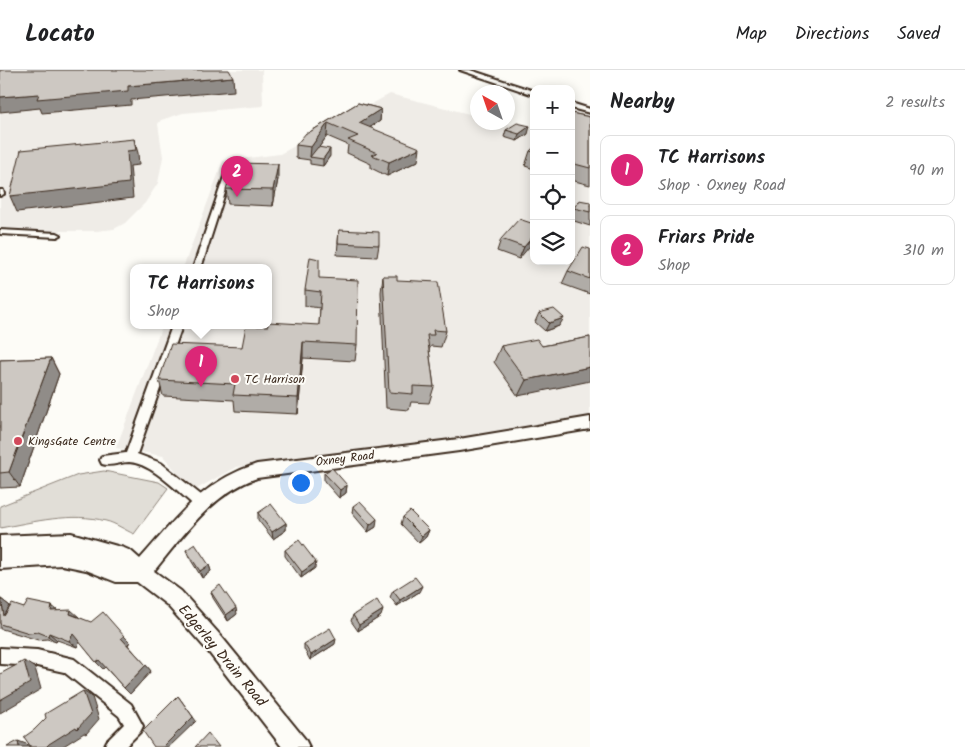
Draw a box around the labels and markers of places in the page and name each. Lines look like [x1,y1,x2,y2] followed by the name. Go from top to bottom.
[221,156,253,197] pin: 2
[185,346,217,387] pin: 1
[245,370,305,389] place label: TC Harrison
[229,373,241,385] marker: TC Harrison
[28,432,117,451] place label: KingsGate Centre
[12,435,24,447] marker: KingsGate Centre

